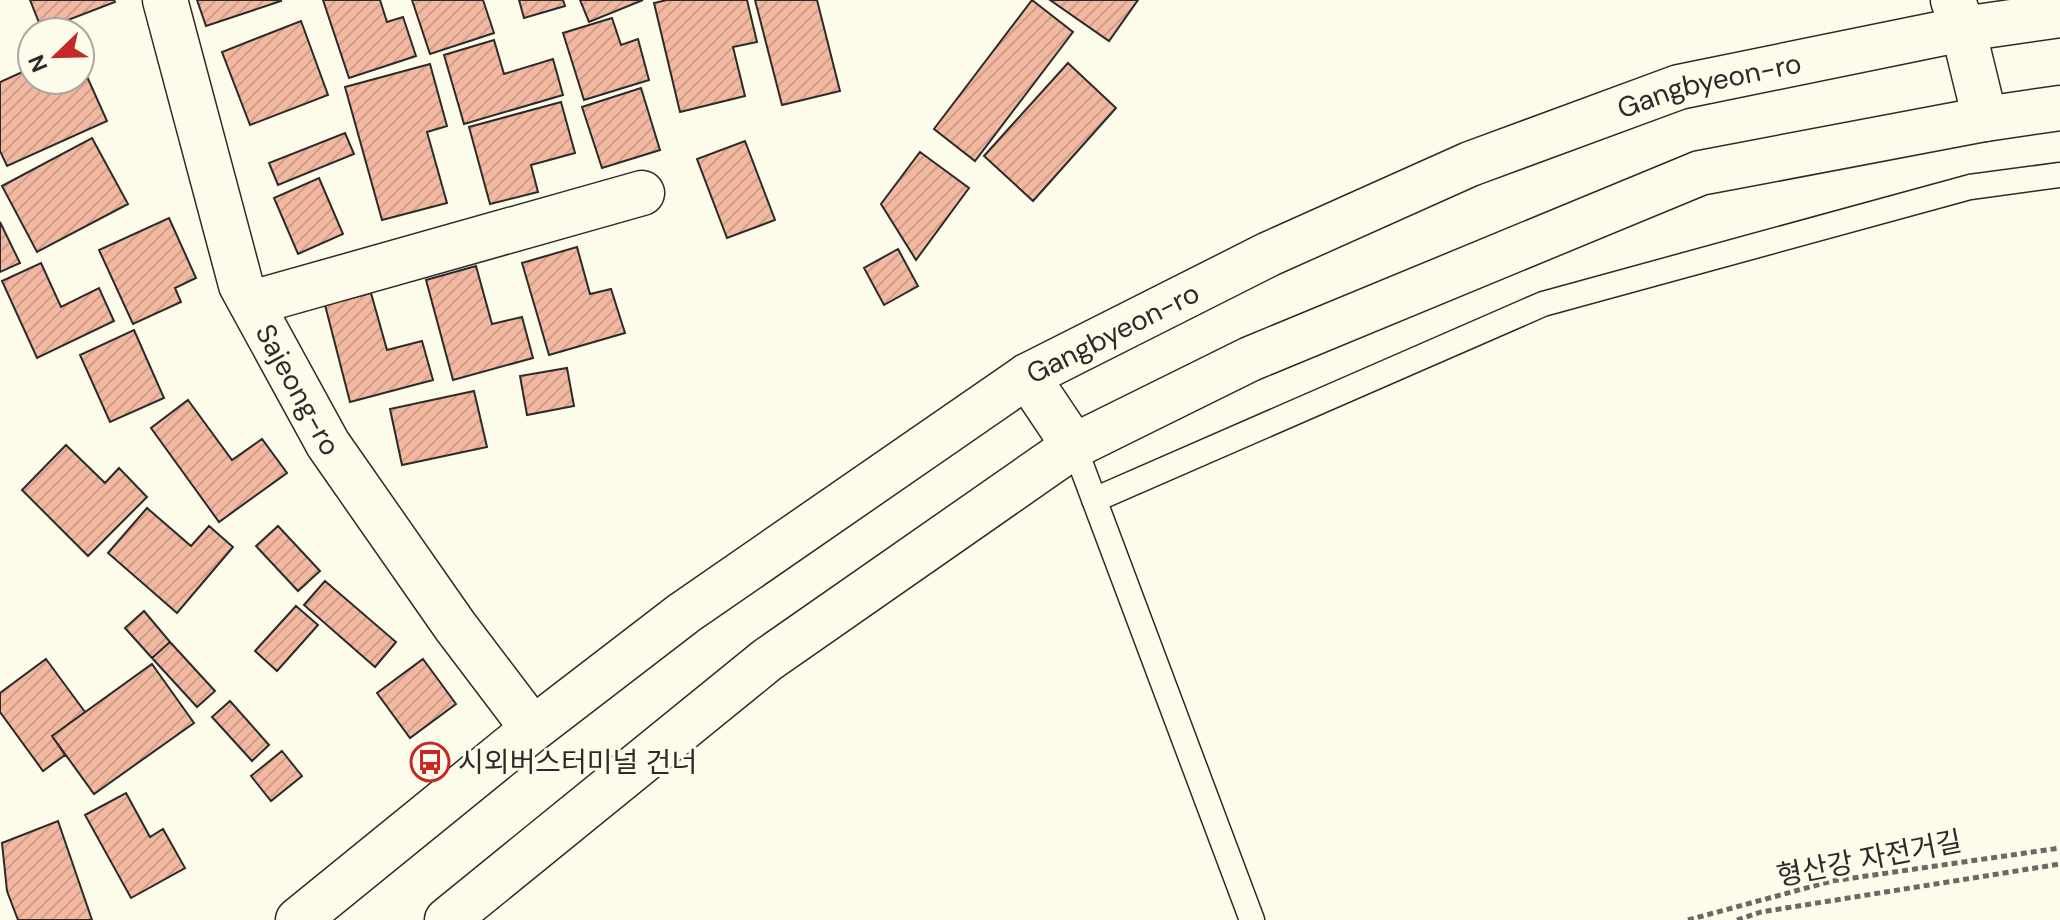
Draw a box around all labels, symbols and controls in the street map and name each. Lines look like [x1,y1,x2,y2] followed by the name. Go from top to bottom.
[16,16,96,96] north arrow
[1612,44,1805,127] street label: Gangbyeon-ro
[22,51,55,77] text: N
[1020,274,1206,392] street label: Gangbyeon-ro
[247,318,348,463] street label: Sajeong-ro
[409,741,451,783] bus stop icon: 시외버스터미널 건너
[458,744,697,781] place label: 시외버스터미널 건너
[1773,822,1965,895] street label: 형산강 자전거길

